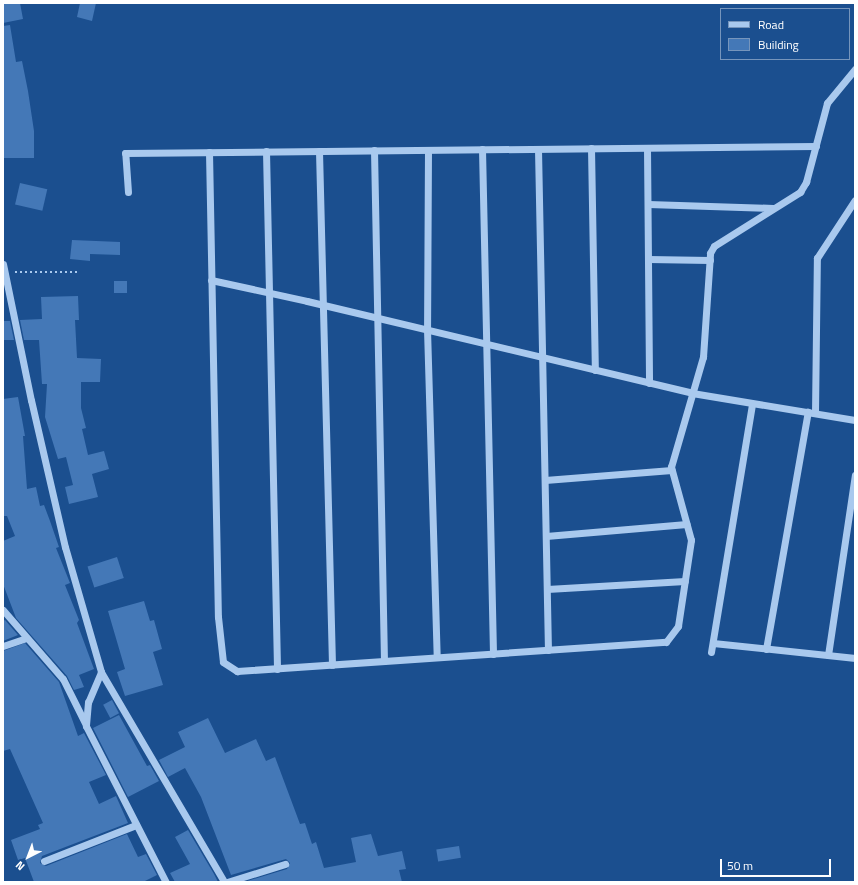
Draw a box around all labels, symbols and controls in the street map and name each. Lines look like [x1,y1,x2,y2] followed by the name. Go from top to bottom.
[720,8,850,60] legend
[758,15,784,34] text: Road
[758,35,799,54] text: Building
[8,837,48,877] north arrow
[722,851,833,877] scale bar
[727,856,753,875] text: 50 m
[12,857,28,874] text: N

